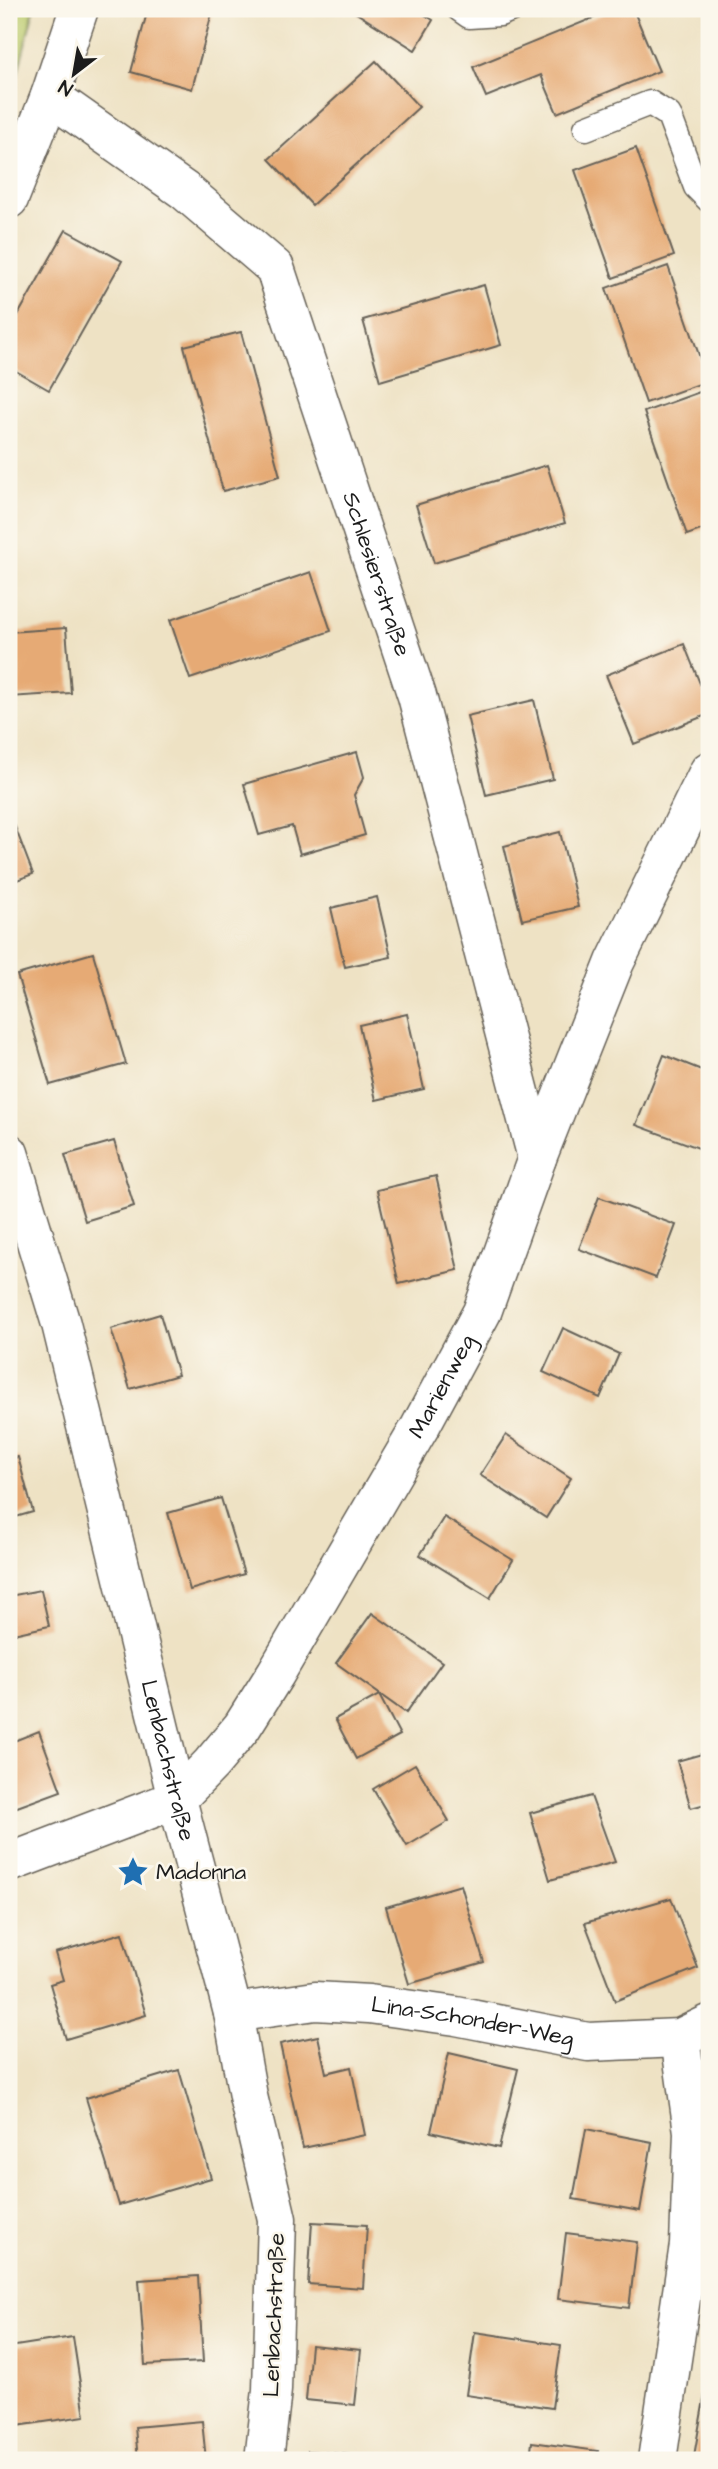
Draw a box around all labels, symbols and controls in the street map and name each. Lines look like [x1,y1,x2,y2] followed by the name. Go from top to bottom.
[38,38,108,108] north arrow
[54,73,78,102] text: N
[334,488,419,660] street label: Schlesierstraße
[401,1328,484,1444] street label: Marienweg
[133,1677,203,1844] street label: Lenbachstraße
[116,1855,150,1889] place icon: Madonna
[156,1856,246,1888] place label: Madonna
[369,1988,577,2056] street label: Lina-Schonder-Weg
[255,2232,293,2398] street label: Lenbachstraße

